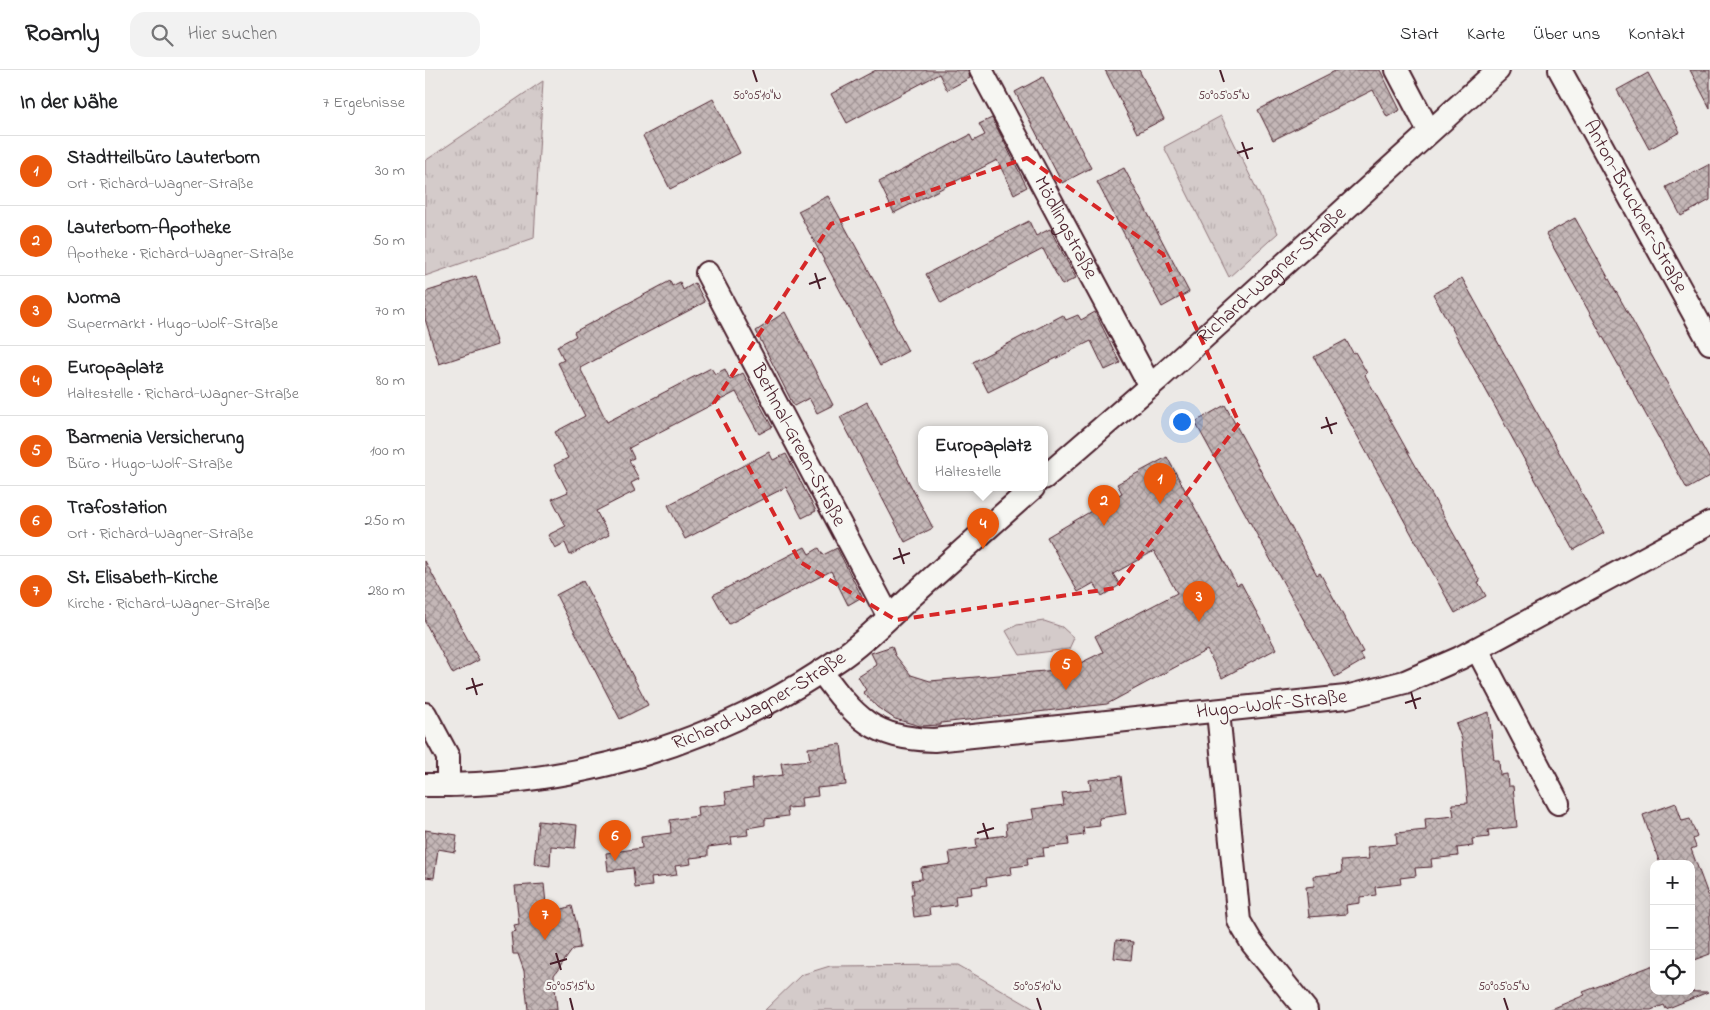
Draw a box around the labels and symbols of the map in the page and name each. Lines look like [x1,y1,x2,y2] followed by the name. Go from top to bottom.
[733,87,781,105] text: 50°05'10"N
[1198,87,1250,105] text: 50°05'05"N
[1576,115,1695,299] street label: Anton-Bruckner-Straße
[1026,171,1105,285] street label: Mödlingstraße
[1191,200,1353,351] street label: Richard-Wagner-Straße
[743,358,853,532] street label: Bethnal-Green-Straße
[1169,409,1195,435] your location
[1144,463,1176,504] pin: 1
[1088,485,1120,526] pin: 2
[967,508,999,549] pin: 4
[1183,581,1215,622] pin: 3
[668,644,852,758] street label: Richard-Wagner-Straße
[1050,649,1082,690] pin: 5
[1195,682,1349,727] street label: Hugo-Wolf-Straße
[599,820,631,861] pin: 6
[529,899,561,940] pin: 7
[545,978,595,996] text: 50°05'15"N
[1013,978,1061,996] text: 50°05'10"N
[1478,978,1530,996] text: 50°05'05"N

